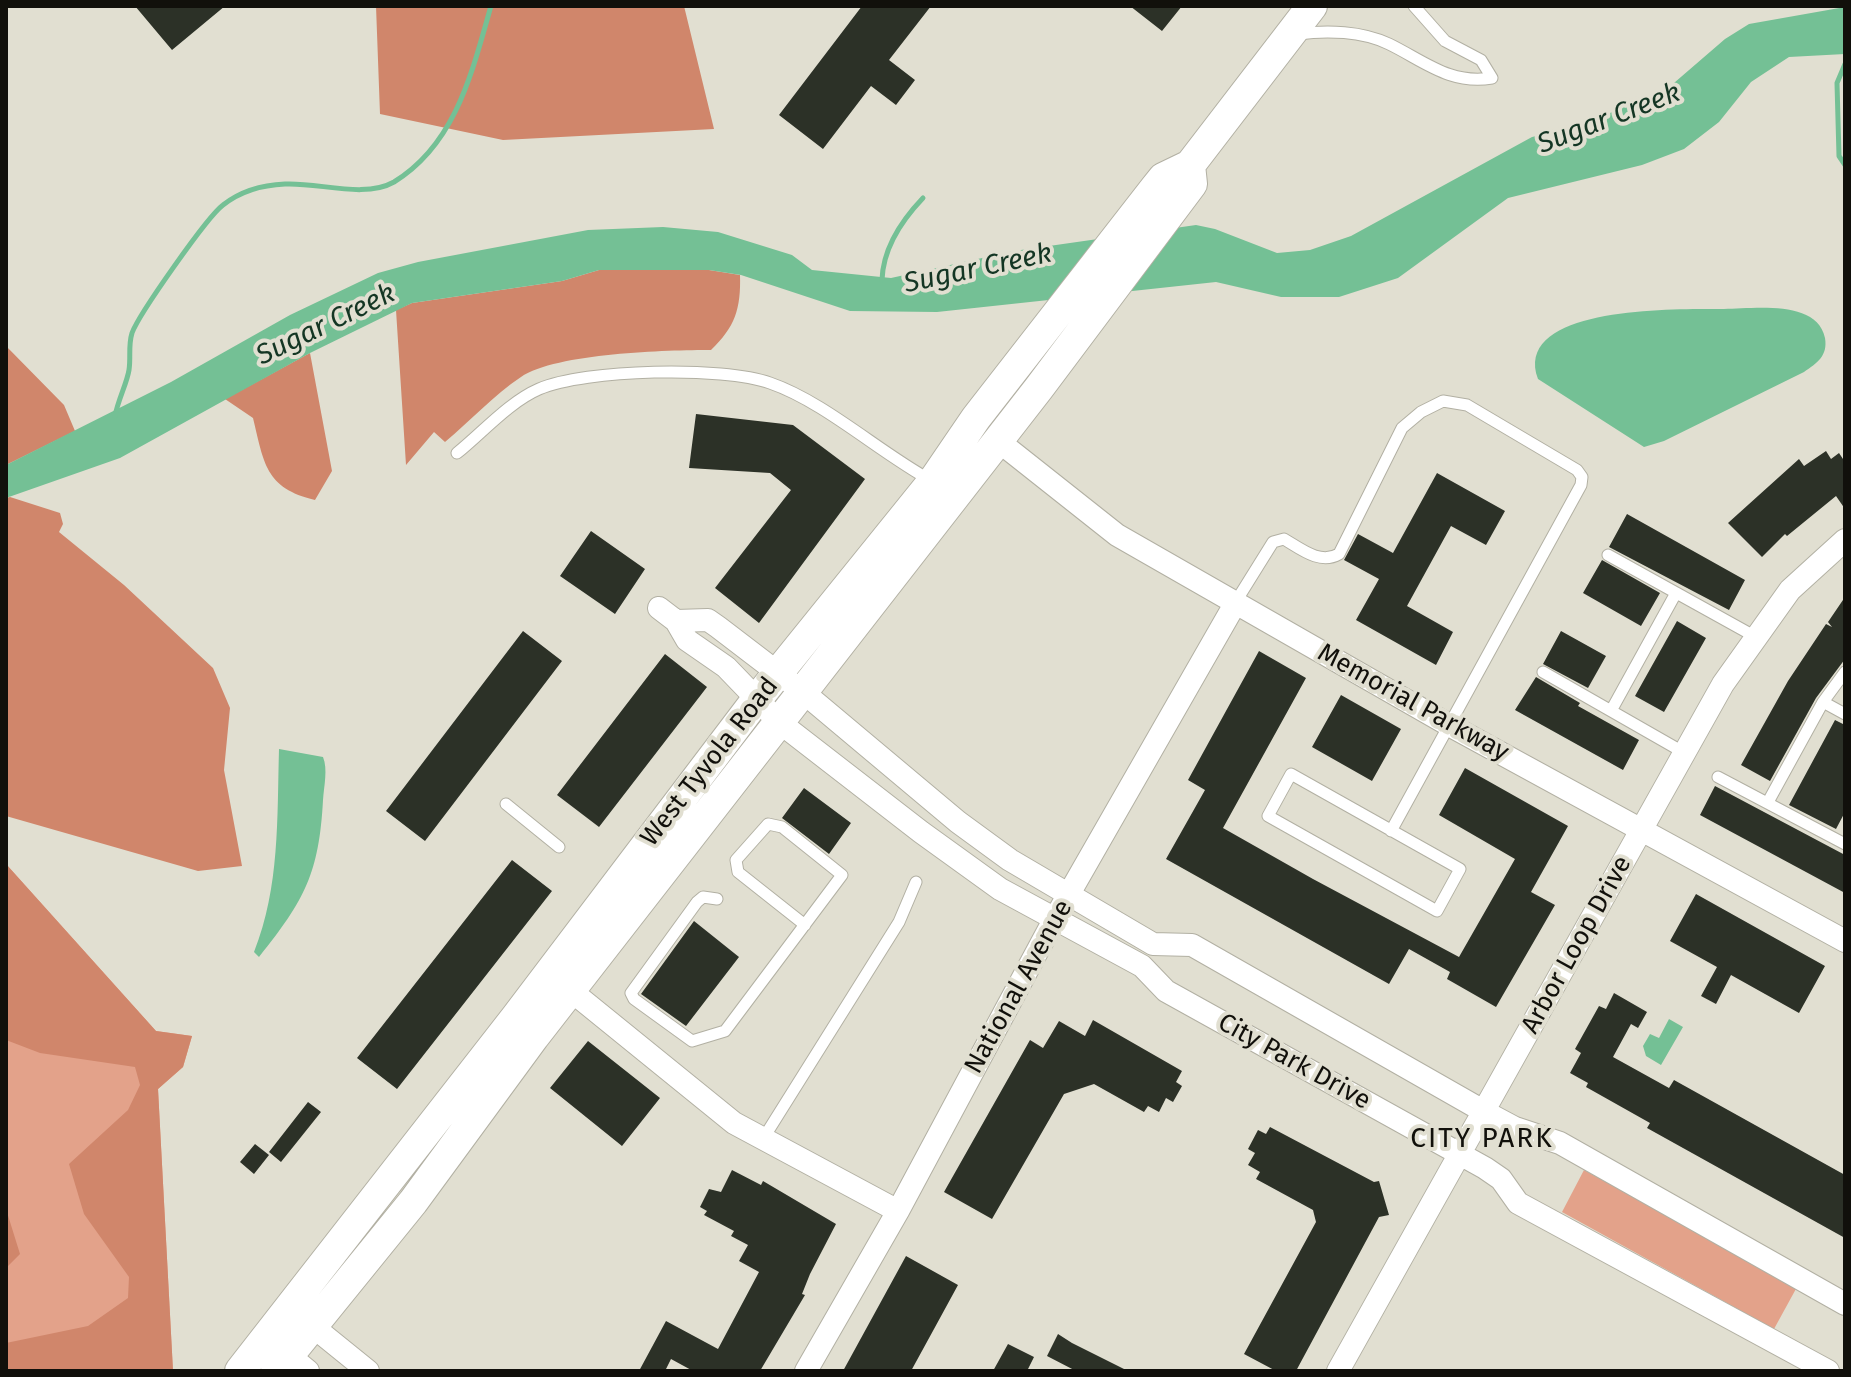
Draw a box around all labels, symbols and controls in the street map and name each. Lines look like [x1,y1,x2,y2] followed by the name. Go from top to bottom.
[1533,76,1685,162] water label: Sugar Creek
[901,237,1055,301] water label: Sugar Creek
[251,277,401,373] water label: Sugar Creek
[1312,638,1514,768] street label: Memorial Parkway
[634,671,786,853] street label: West Tyvola Road
[1515,851,1639,1039] street label: Arbor Loop Drive
[958,895,1080,1079] street label: National Avenue
[1212,1007,1376,1117] street label: City Park Drive
[1410,1122,1554,1156] district label: CITY PARK

